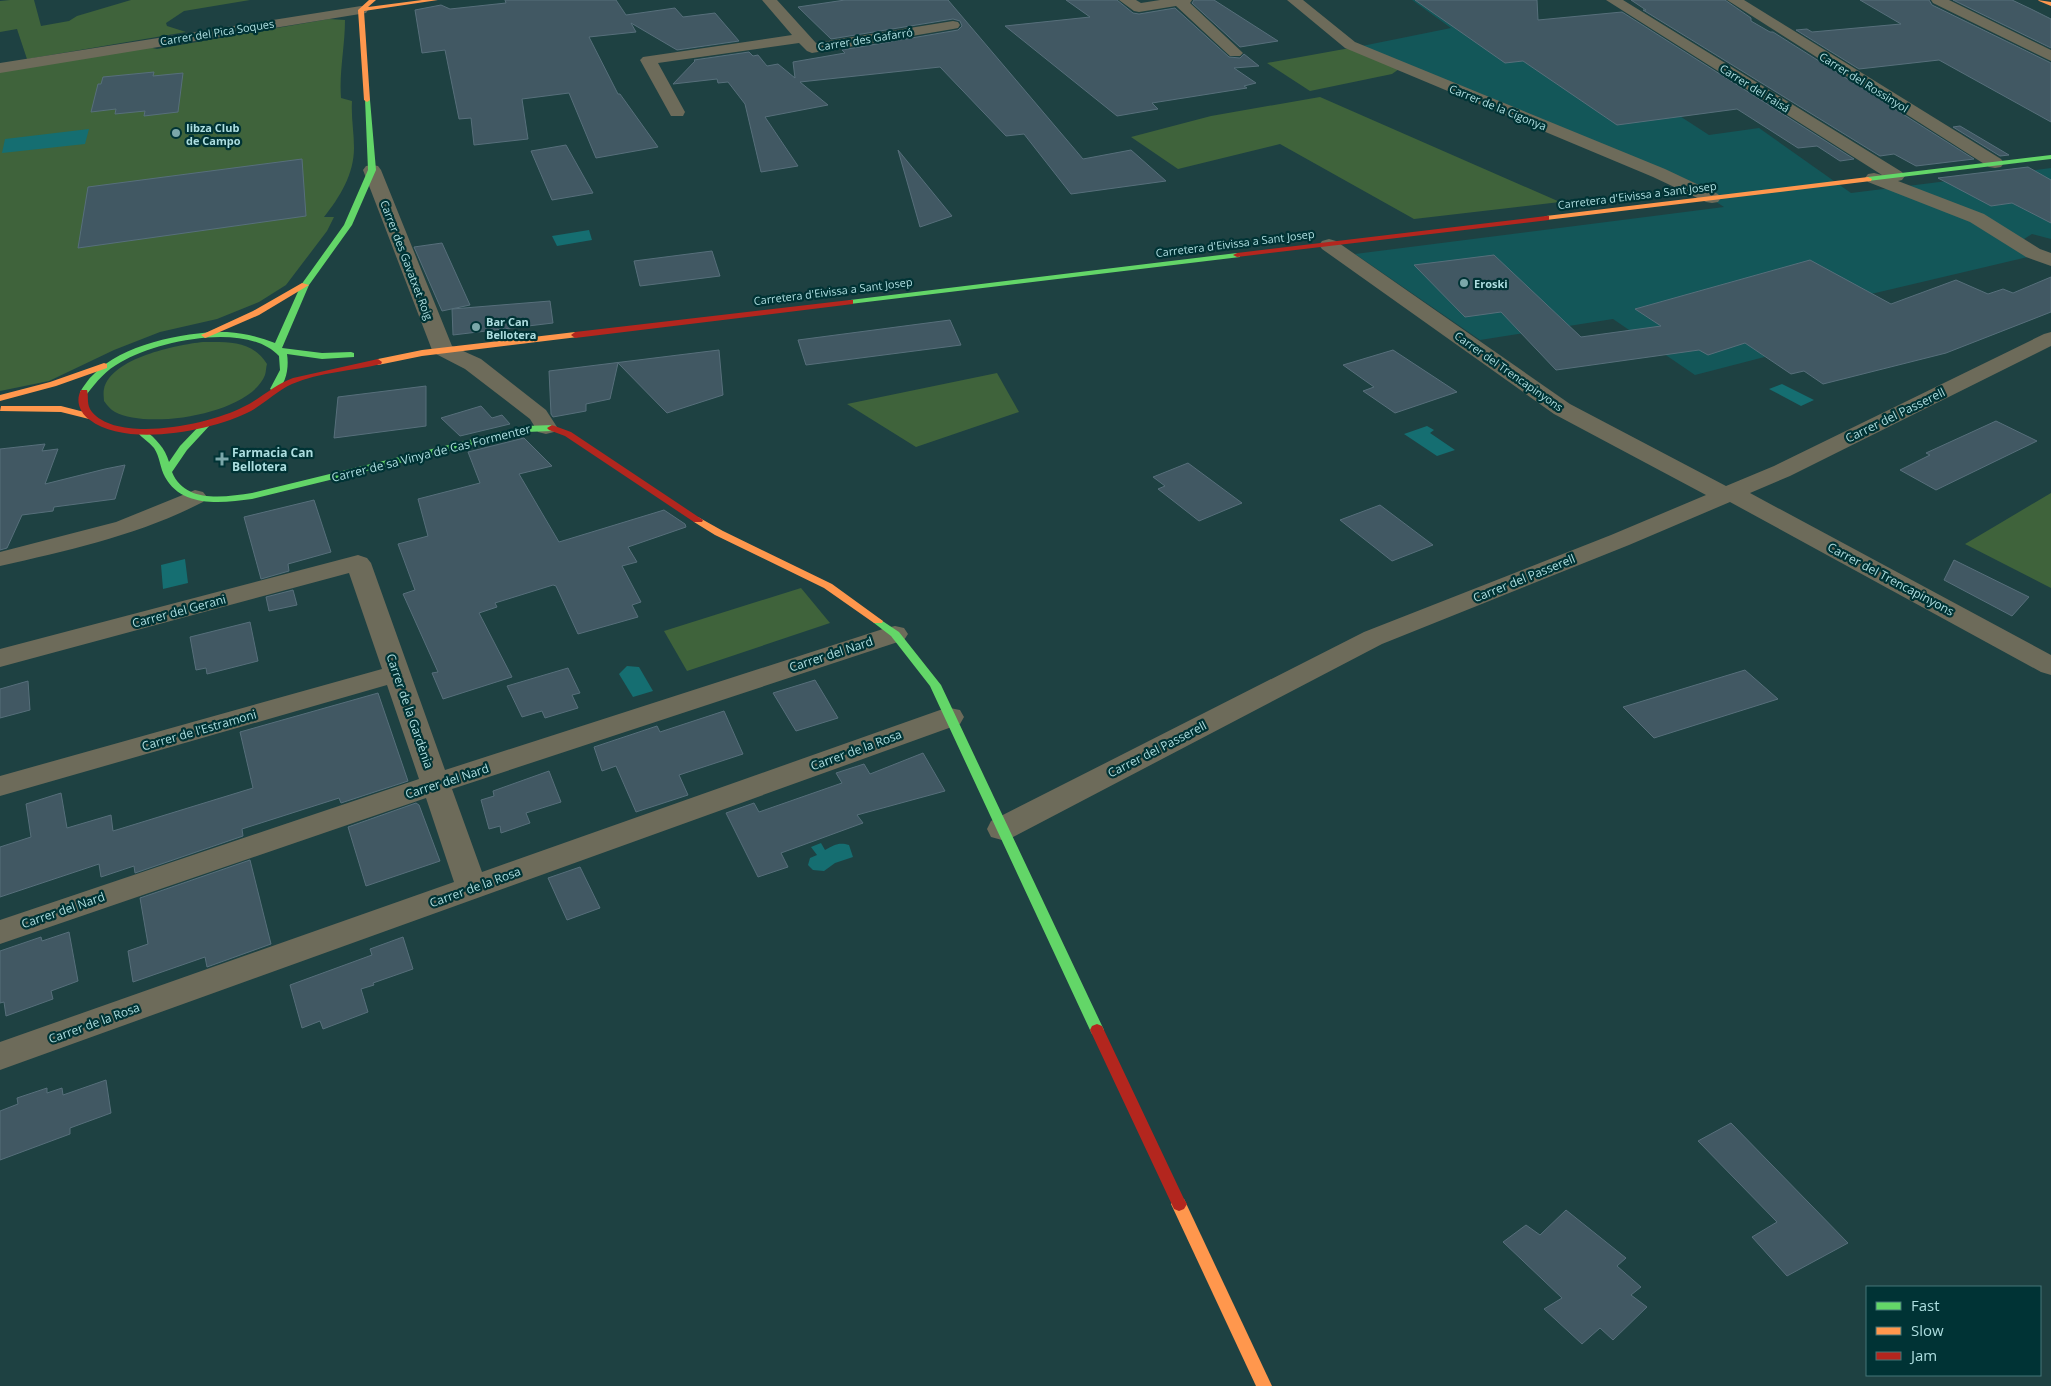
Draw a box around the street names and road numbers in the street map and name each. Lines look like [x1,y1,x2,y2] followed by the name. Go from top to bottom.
[159,16,275,48] street label: Carrer del Pica Soques
[816,24,914,54] street label: Carrer des Gafarró
[1817,49,1911,115] street label: Carrer del Rossinyol
[1717,60,1793,116] street label: Carrer del Faisá
[1447,81,1549,133] street label: Carrer de la Cigonya
[1557,178,1718,212] street label: Carretera d'Eivissa a Sant Josep
[377,198,437,322] street label: Carrer des Gavatxet Roig
[1155,226,1316,260] street label: Carretera d'Eivissa a Sant Josep
[753,274,914,308] street label: Carretera d'Eivissa a Sant Josep
[1452,328,1566,414] street label: Carrer del Trencapinyons
[1842,384,1948,446] street label: Carrer del Passerell
[330,420,532,486] street label: Carrer de sa Vinya de Cas Formenter
[1825,538,1958,620] street label: Carrer del Trencapinyons
[1470,550,1578,606] street label: Carrer del Passerell
[130,590,228,632] street label: Carrer del Gerani
[787,632,875,676] street label: Carrer del Nard
[382,651,438,771] street label: Carrer de la Gardènia
[140,705,258,755] street label: Carrer de l'Estramoni
[1105,717,1209,781] street label: Carrer del Passerell
[808,726,904,774] street label: Carrer de la Rosa
[403,759,491,803] street label: Carrer del Nard
[427,863,523,911] street label: Carrer de la Rosa
[19,888,107,932] street label: Carrer del Nard
[46,999,142,1047] street label: Carrer de la Rosa

